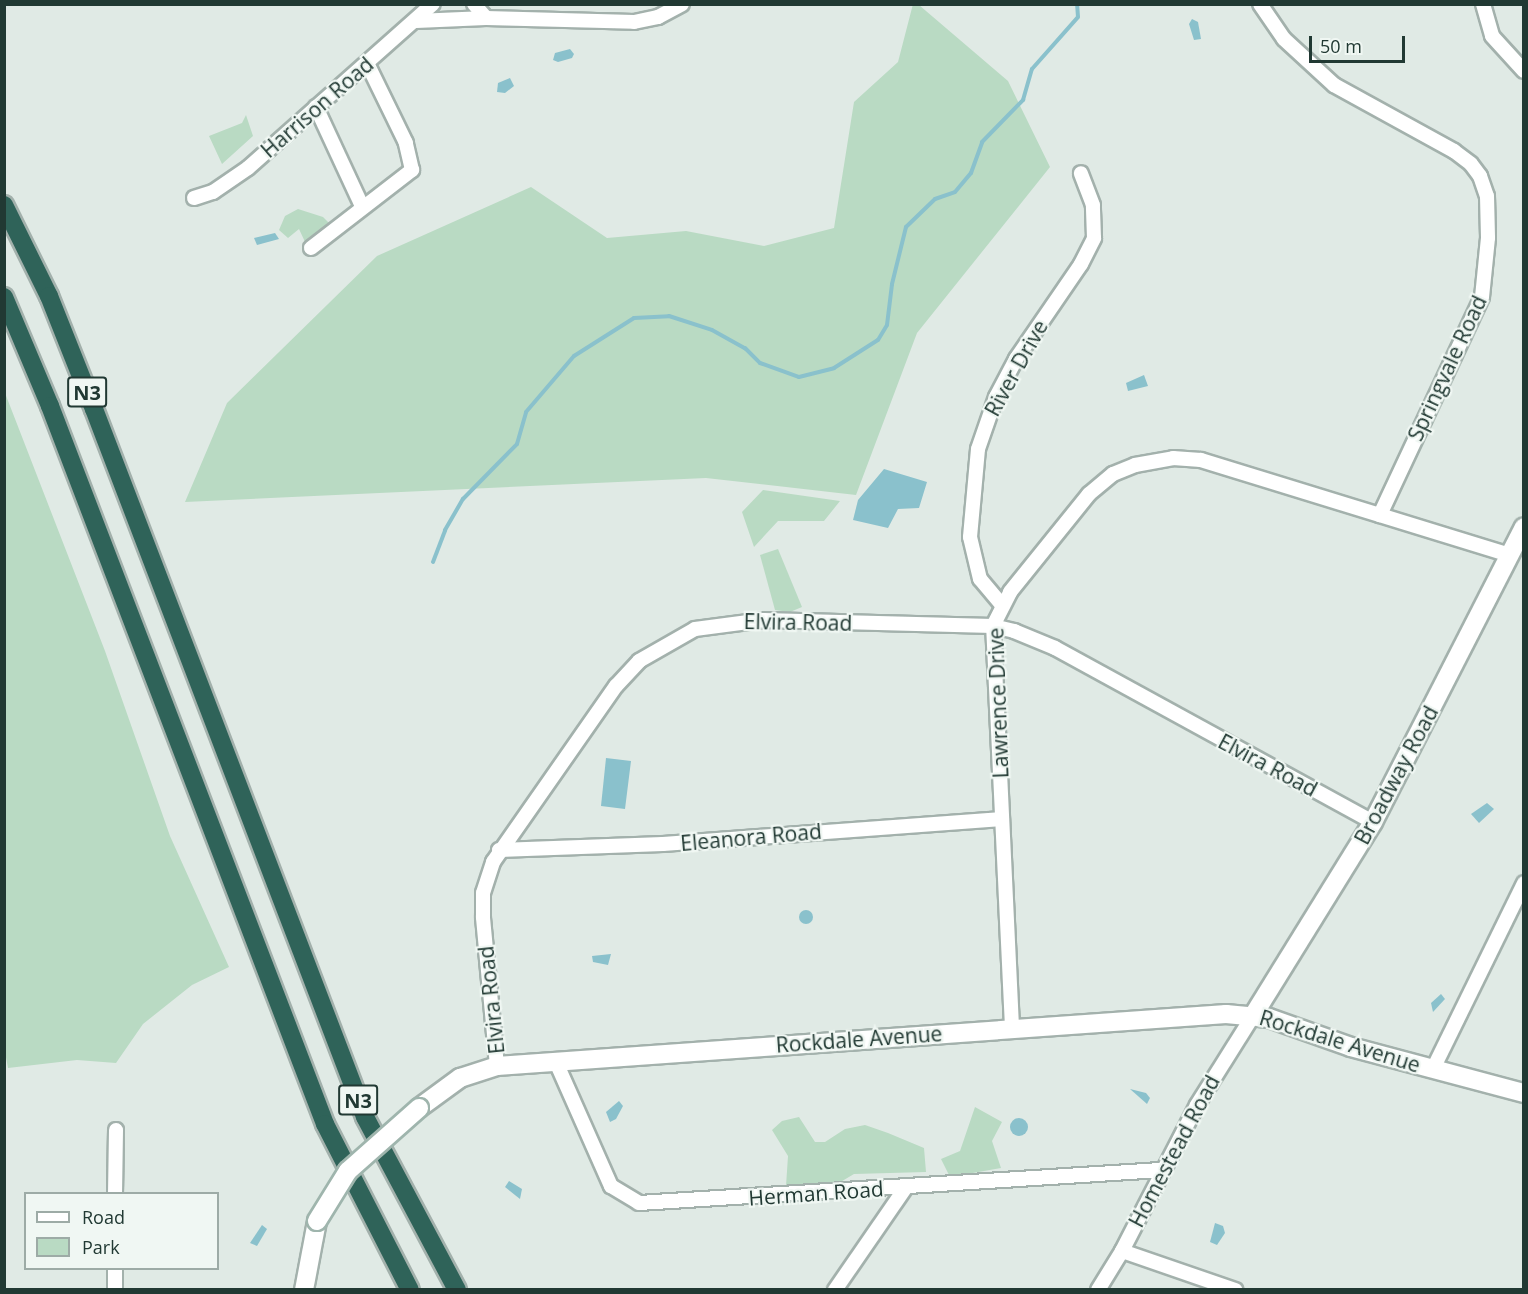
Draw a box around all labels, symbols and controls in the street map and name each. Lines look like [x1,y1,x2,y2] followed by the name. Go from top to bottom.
[1312,24,1408,62] scale bar
[1320,34,1362,58] text: 50 m
[256,51,378,163] street label: Harrison Road
[1402,291,1492,445] street label: Springvale Road
[979,316,1053,420] street label: River Drive
[66,375,108,409] road number: N3
[743,608,853,636] street label: Elvira Road
[983,627,1013,779] street label: Lawrence Drive
[1349,701,1443,849] street label: Broadway Road
[1214,728,1322,802] street label: Elvira Road
[679,818,823,856] street label: Eleanora Road
[473,945,509,1055] street label: Elvira Road
[1257,1005,1423,1077] street label: Rockdale Avenue
[775,1021,943,1057] street label: Rockdale Avenue
[1123,1071,1225,1231] street label: Homestead Road
[337,1083,379,1117] road number: N3
[748,1176,884,1210] street label: Herman Road
[24,1192,219,1270] legend
[82,1205,125,1229] text: Road
[82,1235,120,1259] text: Park

